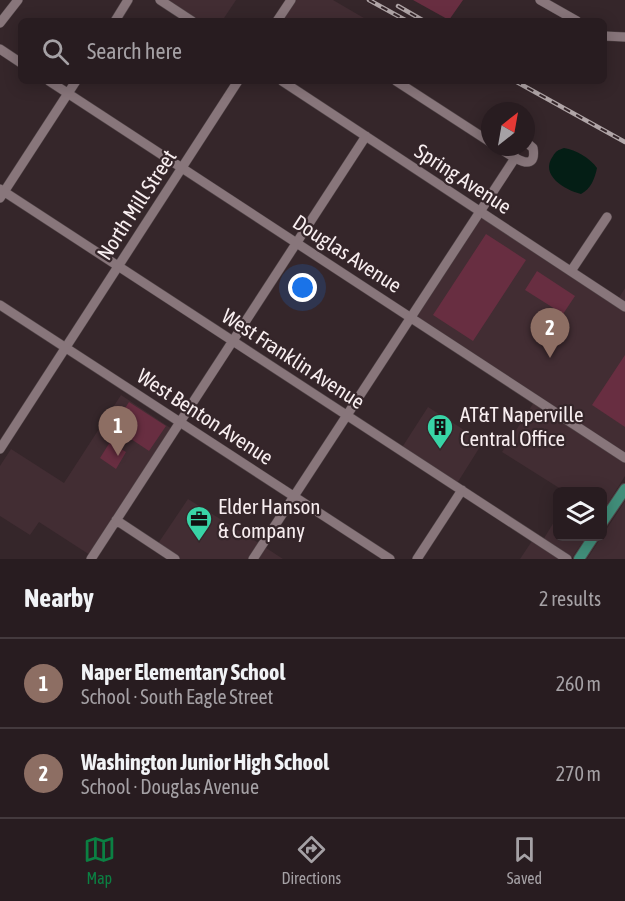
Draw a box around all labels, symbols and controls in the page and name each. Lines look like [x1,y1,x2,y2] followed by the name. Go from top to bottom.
[18,18,607,84] search box
[39,35,72,68] icon: search
[87,38,182,64] text: Search here
[481,102,535,156] north arrow
[411,138,516,218] street label: Spring Avenue
[92,145,181,264] street label: North Mill Street
[289,209,406,297] street label: Douglas Avenue
[288,273,317,302] your location
[218,303,369,413] street label: West Franklin Avenue
[530,308,570,358] pin: 2
[133,363,278,469] street label: West Benton Avenue
[460,402,583,450] place label: AT&T Naperville Central Office
[98,406,138,456] pin: 1
[425,412,455,450] building icon: AT&T Naperville Central Office
[553,487,607,541] map controls
[553,487,607,541] button: layers
[218,494,320,542] place label: Elder Hanson & Company
[184,504,214,542] office icon: Elder Hanson & Company
[24,583,94,613] text: Nearby
[539,587,601,610] text: 2 results
[81,659,285,685] text: Naper Elementary School
[39,672,48,695] text: 1
[556,672,601,695] text: 260 m
[81,685,273,708] text: School · South Eagle Street
[81,749,329,775] text: Washington Junior High School
[39,762,48,785] text: 2
[556,762,601,785] text: 270 m
[81,775,259,798] text: School · Douglas Avenue
[83,833,116,887] tab: Map
[281,833,341,887] tab: Directions
[507,833,542,887] tab: Saved

